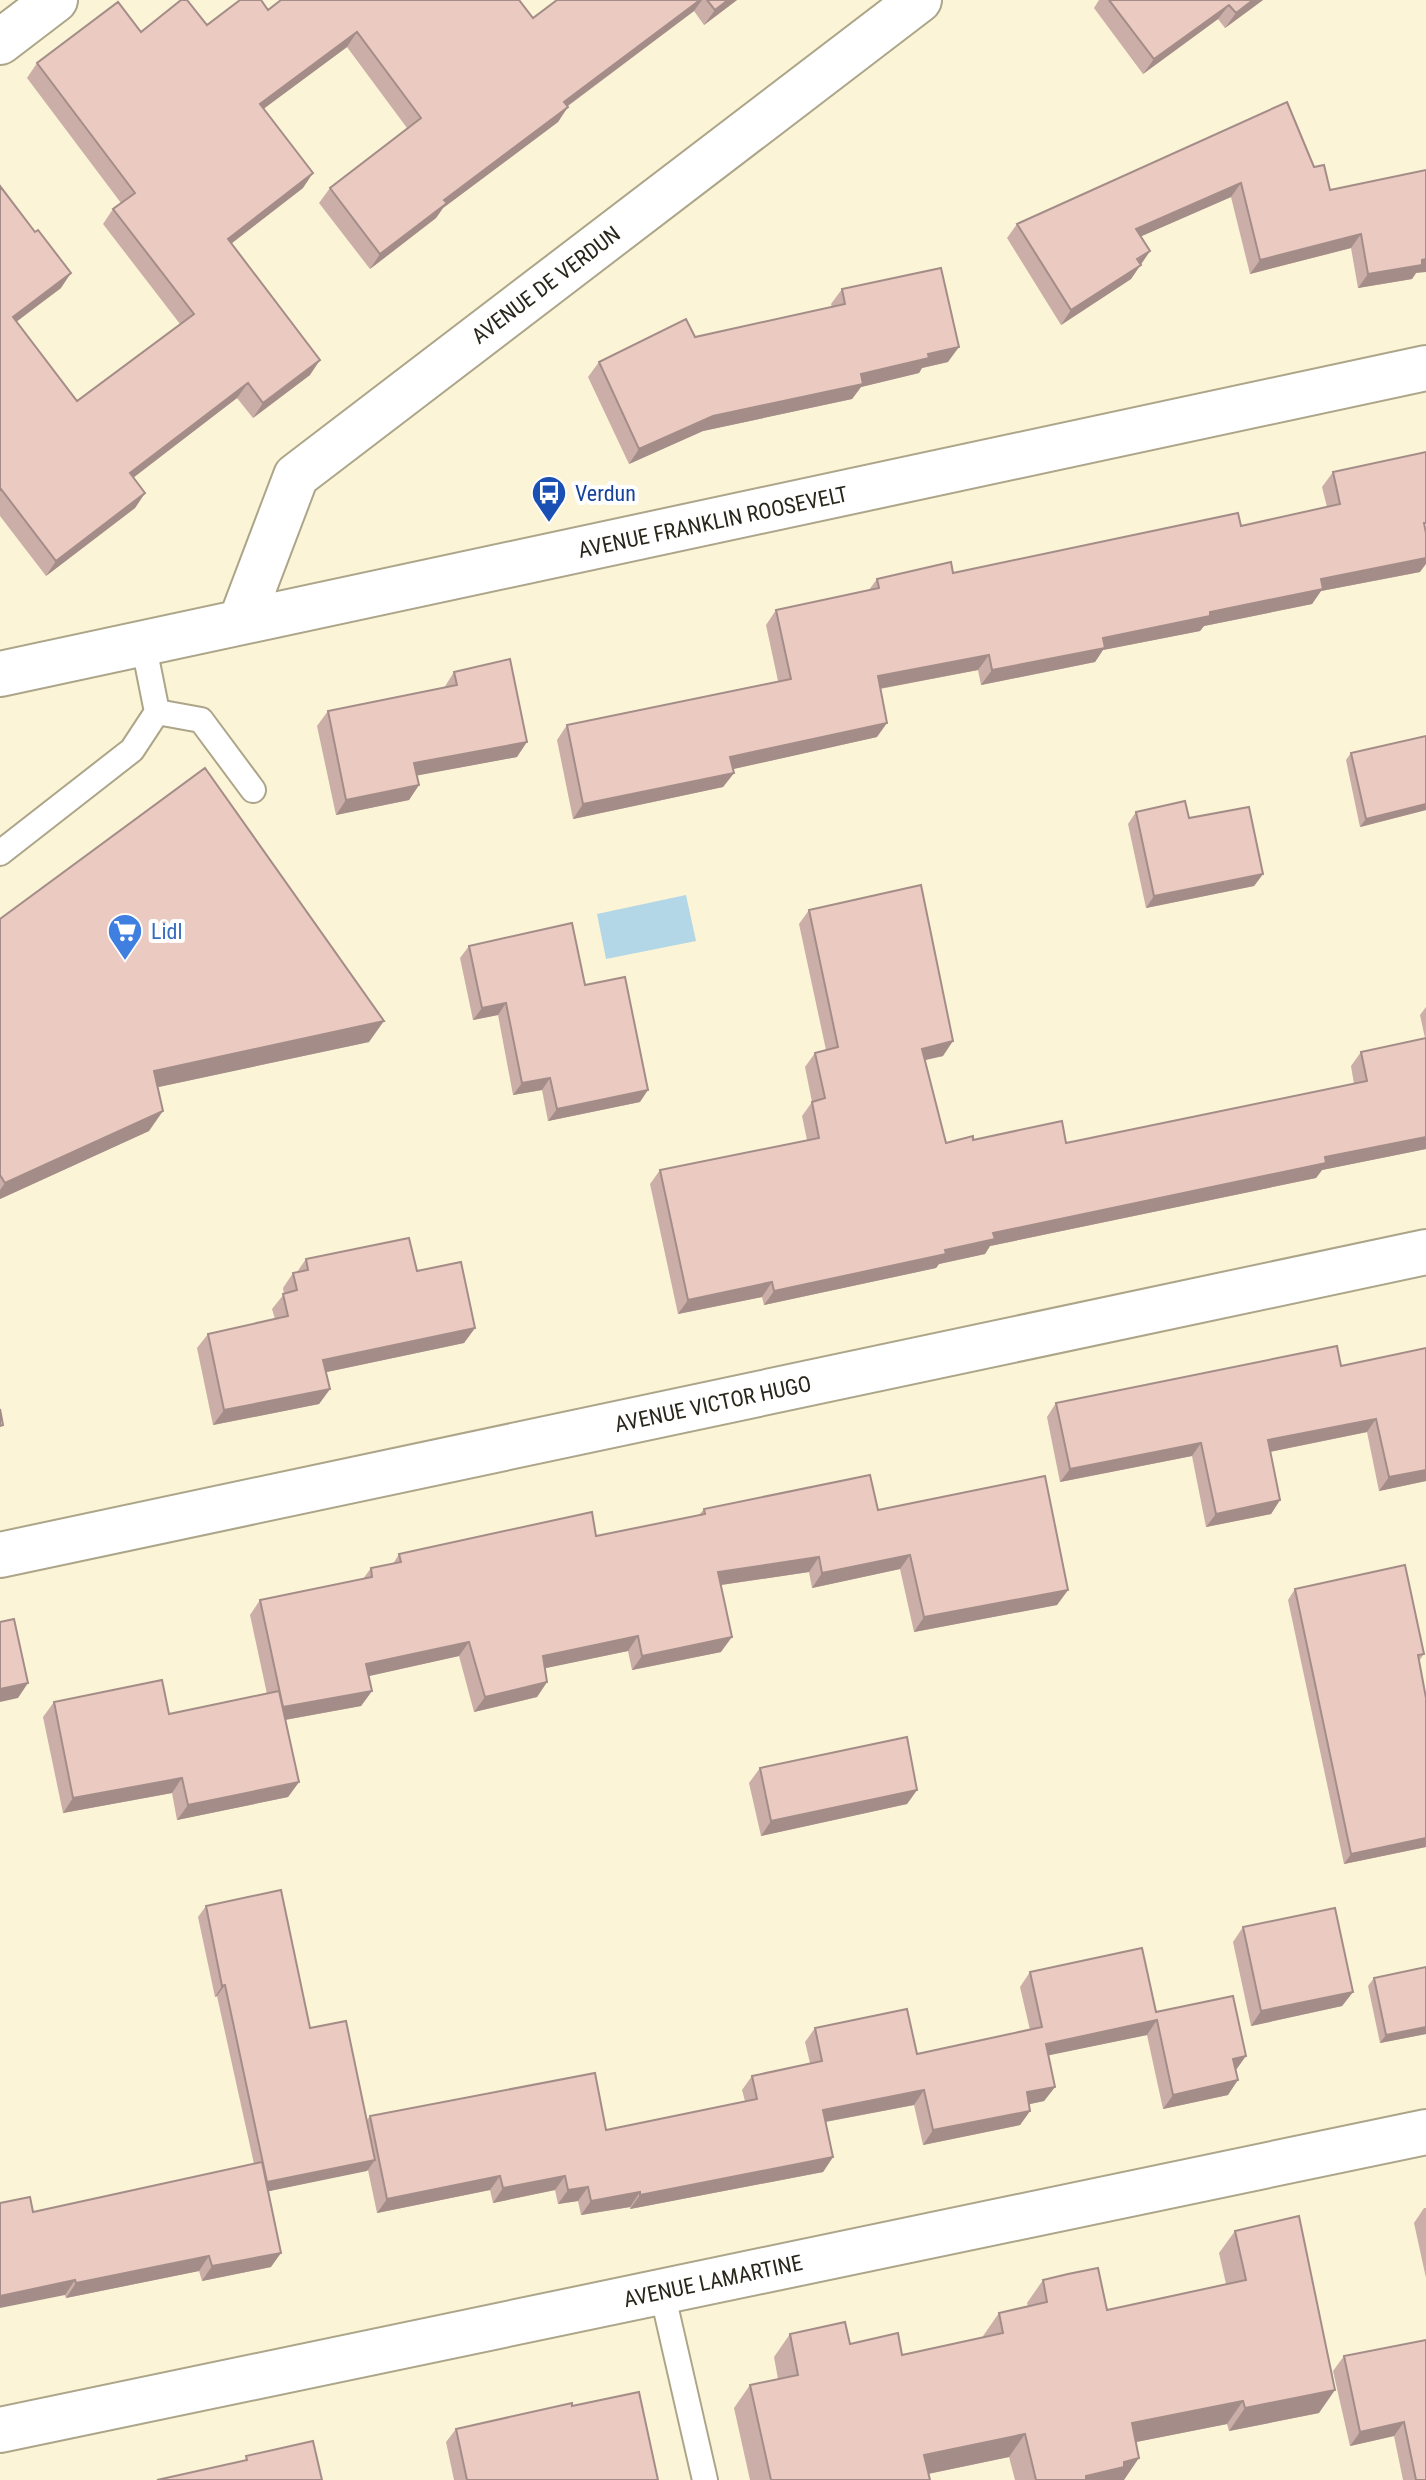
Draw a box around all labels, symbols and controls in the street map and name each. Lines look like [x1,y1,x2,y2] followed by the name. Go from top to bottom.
[467,221,625,349] street label: AVENUE DE VERDUN
[530,474,568,524] bus stop icon: Verdun
[575,481,636,506] place label: Verdun
[576,481,850,563] street label: AVENUE FRANKLIN ROOSEVELT
[106,912,144,962] supermarket icon: Lidl
[151,919,182,944] place label: Lidl
[612,1371,814,1437] street label: AVENUE VICTOR HUGO
[621,2250,805,2312] street label: AVENUE LAMARTINE

